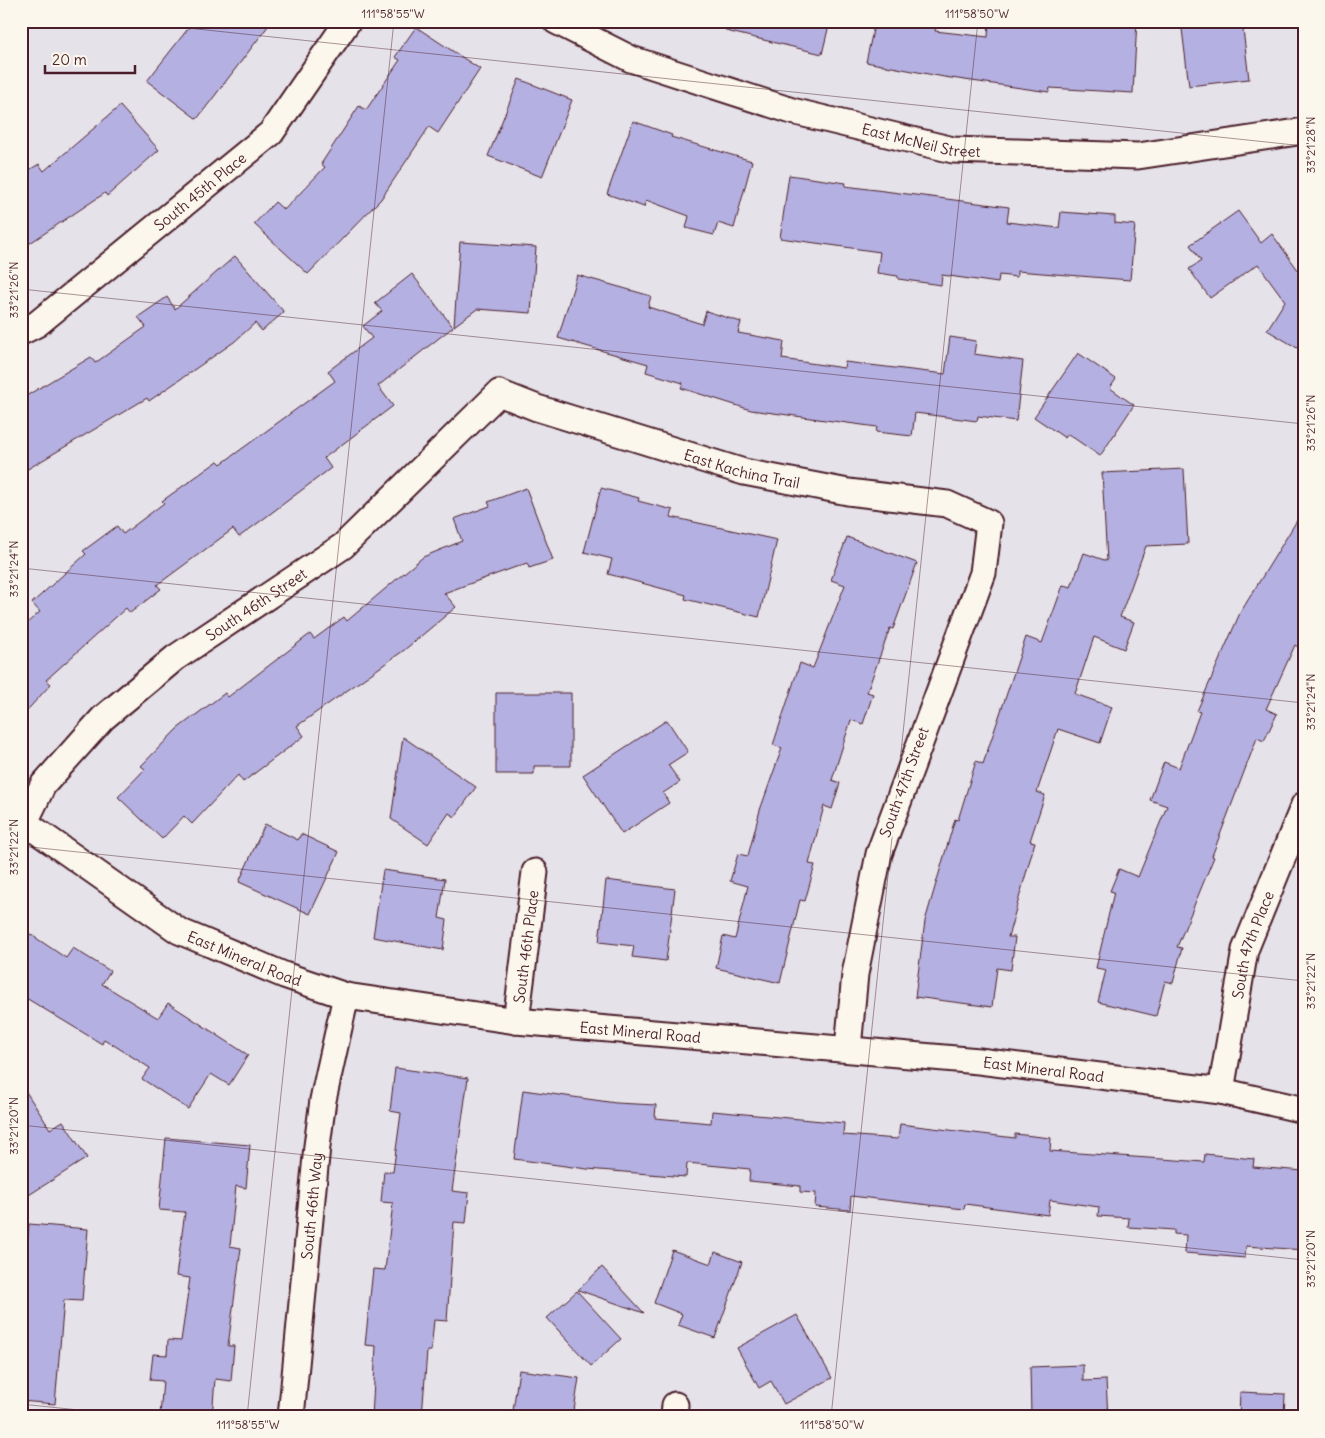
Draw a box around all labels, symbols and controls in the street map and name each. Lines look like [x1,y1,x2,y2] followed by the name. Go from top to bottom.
[361,6,425,21] text: 111°58'55"W
[945,6,1009,21] text: 111°58'50"W
[45,42,135,74] scale bar
[52,50,87,69] text: 20 m
[1303,116,1318,174] text: 33°21'28"N
[860,119,981,160] street label: East McNeil Street
[150,148,250,234] street label: South 45th Place
[6,261,21,319] text: 33°21'26"N
[1303,394,1318,452] text: 33°21'26"N
[682,445,802,492] street label: East Kachina Trail
[6,541,21,597] text: 33°21'24"N
[202,564,310,645] street label: South 46th Street
[1303,674,1318,730] text: 33°21'24"N
[875,724,933,840] street label: South 47th Street
[6,819,21,875] text: 33°21'22"N
[1227,888,1278,1000] street label: South 47th Place
[509,889,542,1004] street label: South 46th Place
[185,926,304,990] street label: East Mineral Road
[1303,953,1318,1009] text: 33°21'22"N
[579,1017,702,1046] street label: East Mineral Road
[982,1052,1105,1086] street label: East Mineral Road
[6,1097,21,1155] text: 33°21'20"N
[297,1151,326,1260] street label: South 46th Way
[1303,1230,1318,1288] text: 33°21'20"N
[216,1417,280,1432] text: 111°58'55"W
[800,1417,864,1432] text: 111°58'50"W

